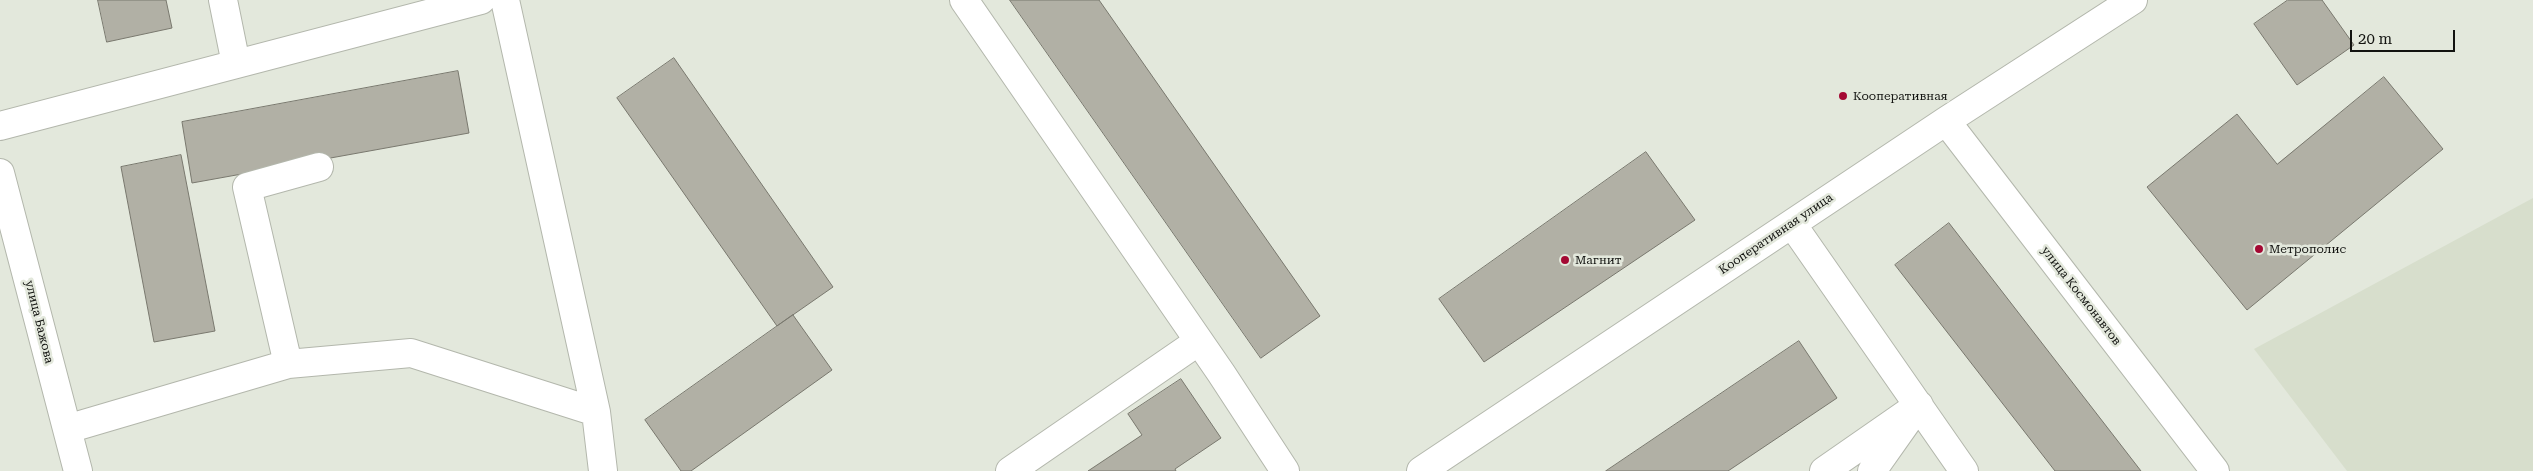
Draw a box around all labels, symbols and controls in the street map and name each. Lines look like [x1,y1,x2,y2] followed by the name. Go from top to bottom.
[2353,20,2458,52] scale bar
[2358,30,2392,48] text: 20 m
[1853,89,1948,103] place label: Кооперативная
[1837,90,1849,102] marker: Кооперативная
[1716,191,1836,277] street label: Кооперативная улица
[2269,242,2346,256] place label: Метрополис
[2253,243,2265,255] marker: Метрополис
[2038,244,2124,348] street label: улица Космонавтов
[1575,253,1622,267] place label: Магнит
[1559,254,1571,266] marker: Магнит
[22,279,56,365] street label: улица Бажова

